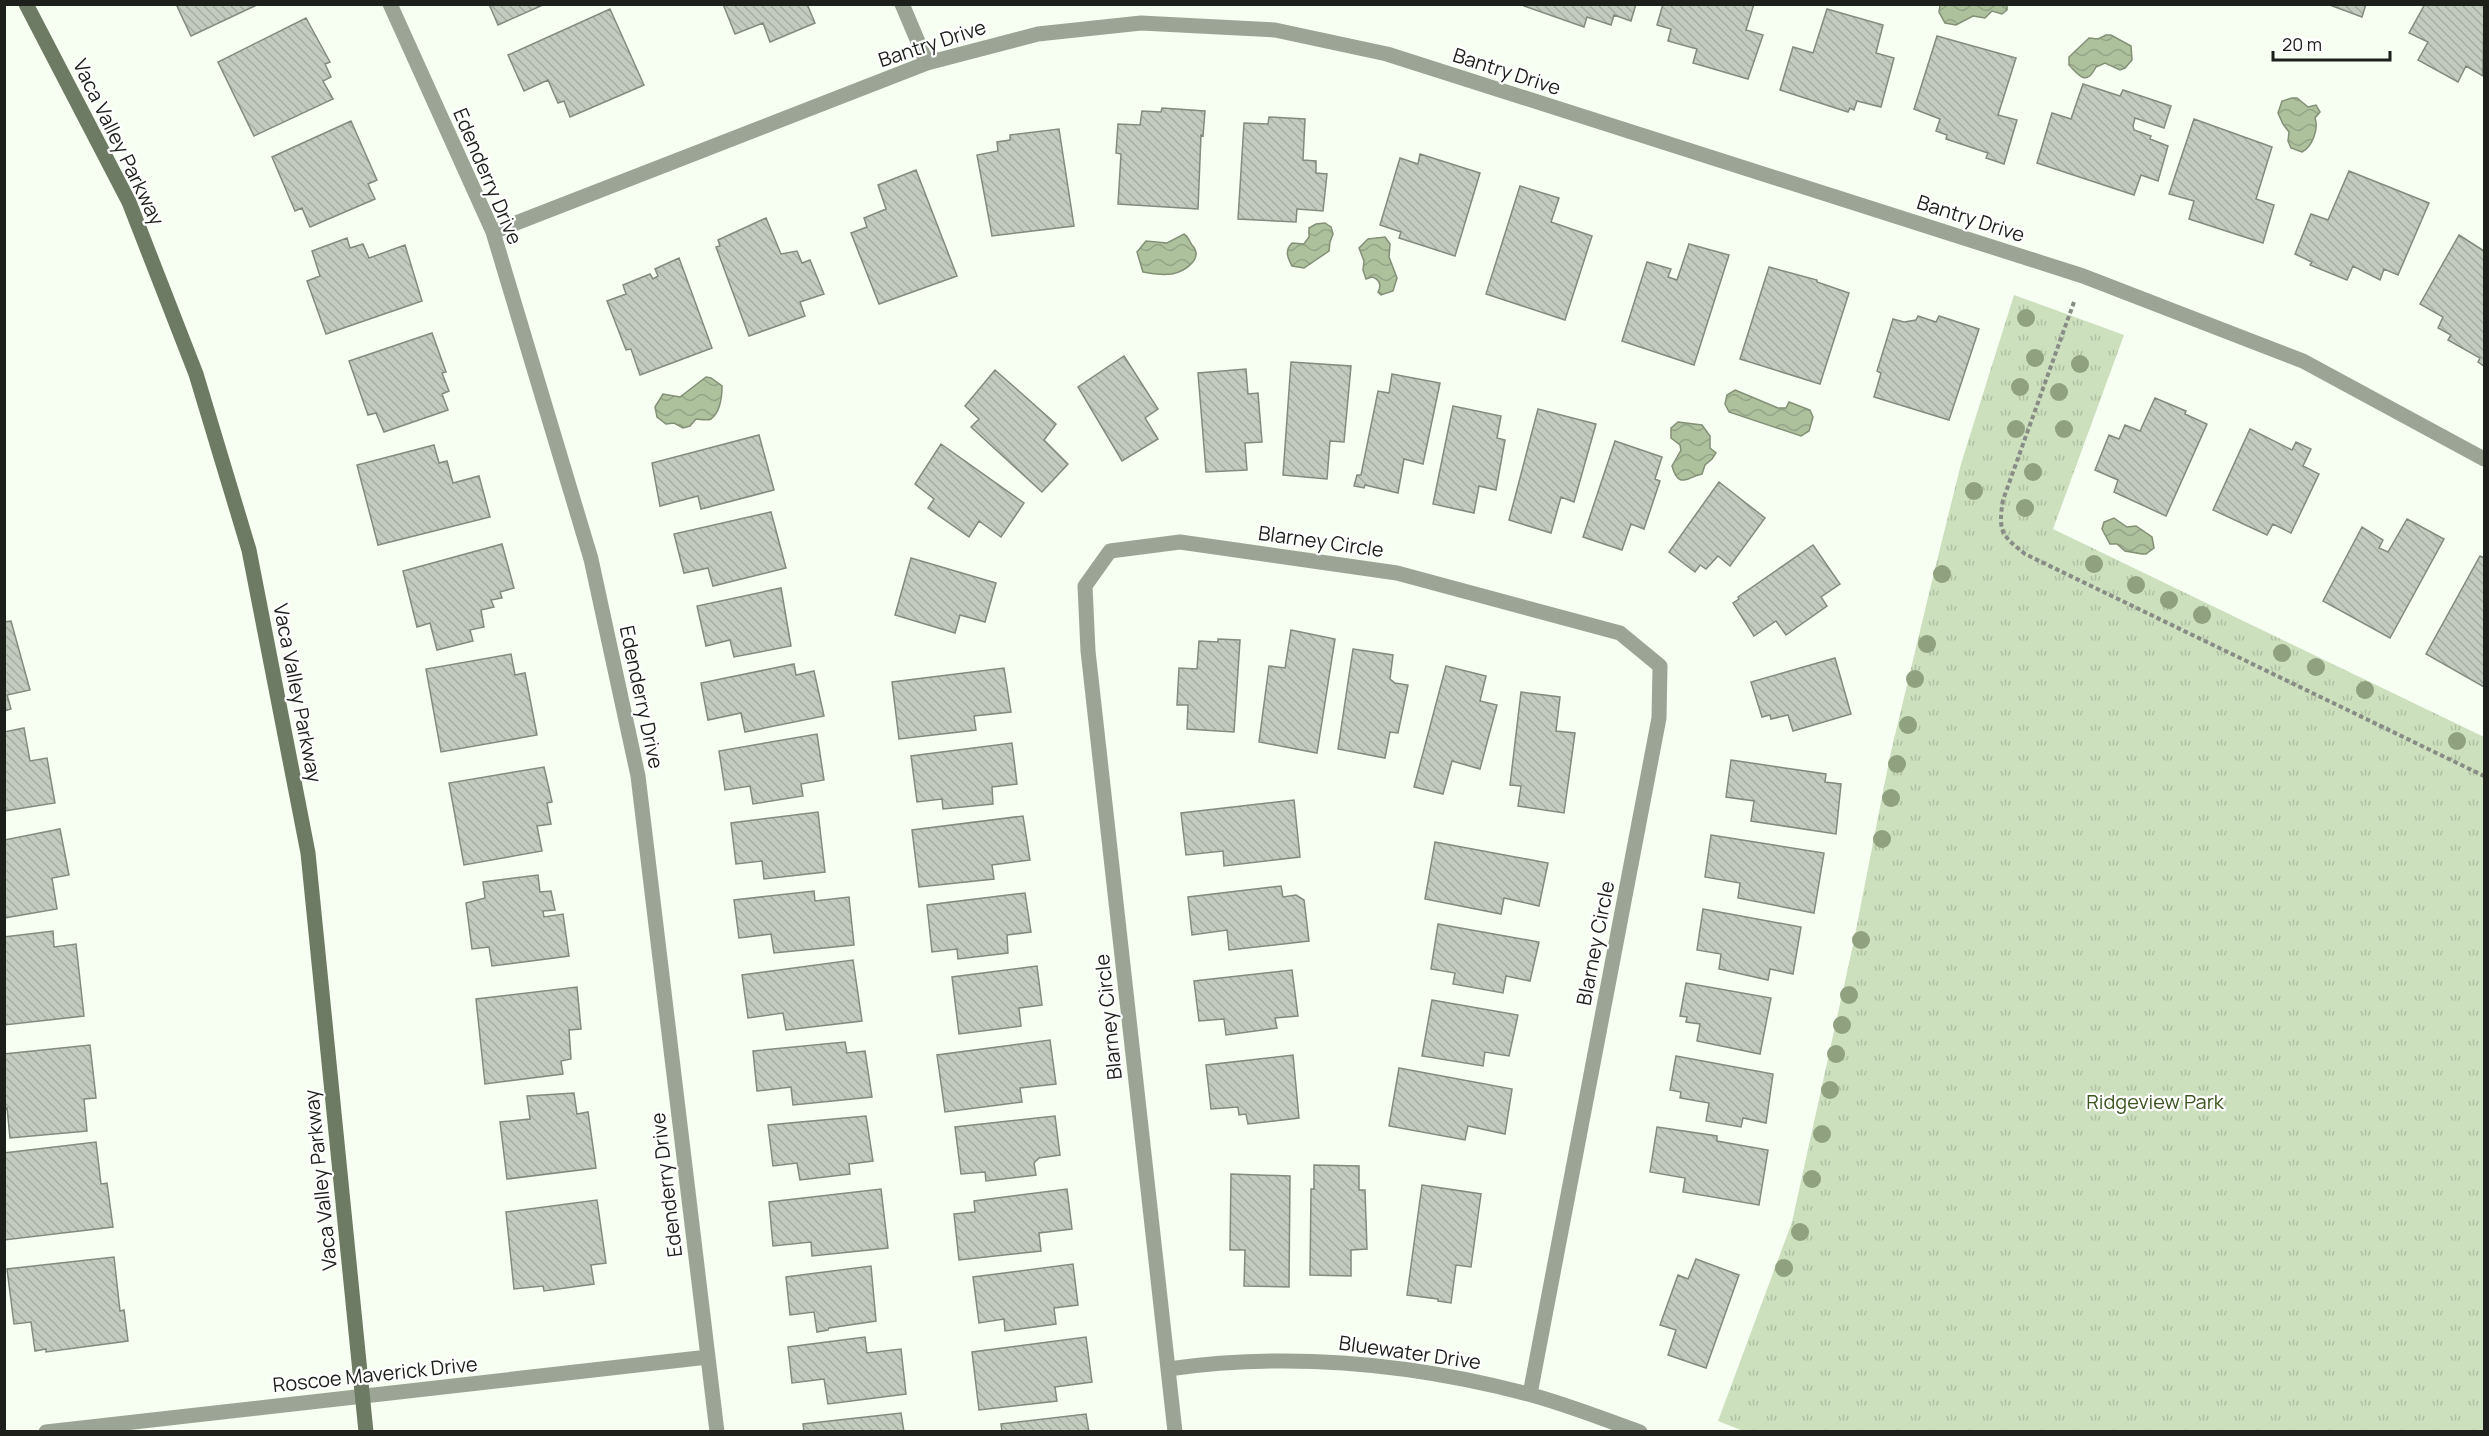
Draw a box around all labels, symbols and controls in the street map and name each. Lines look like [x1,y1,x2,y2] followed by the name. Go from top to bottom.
[875,13,989,73] street label: Bantry Drive
[2273,24,2390,62] scale bar
[2282,32,2322,56] text: 20 m
[1450,41,1564,101] street label: Bantry Drive
[67,54,171,230] street label: Vaca Valley Parkway
[447,104,529,248] street label: Edenderry Drive
[1914,188,2028,248] street label: Bantry Drive
[1257,519,1385,563] street label: Blarney Circle
[267,601,329,785] street label: Vaca Valley Parkway
[614,623,670,771] street label: Edenderry Drive
[1570,878,1620,1008] street label: Blarney Circle
[1088,953,1128,1081] street label: Blarney Circle
[297,1088,343,1272] street label: Vaca Valley Parkway
[2086,1088,2225,1115] park label: Ridgeview Park
[644,1111,688,1259] street label: Edenderry Drive
[1337,1329,1483,1375] street label: Bluewater Drive
[271,1350,479,1398] street label: Roscoe Maverick Drive

